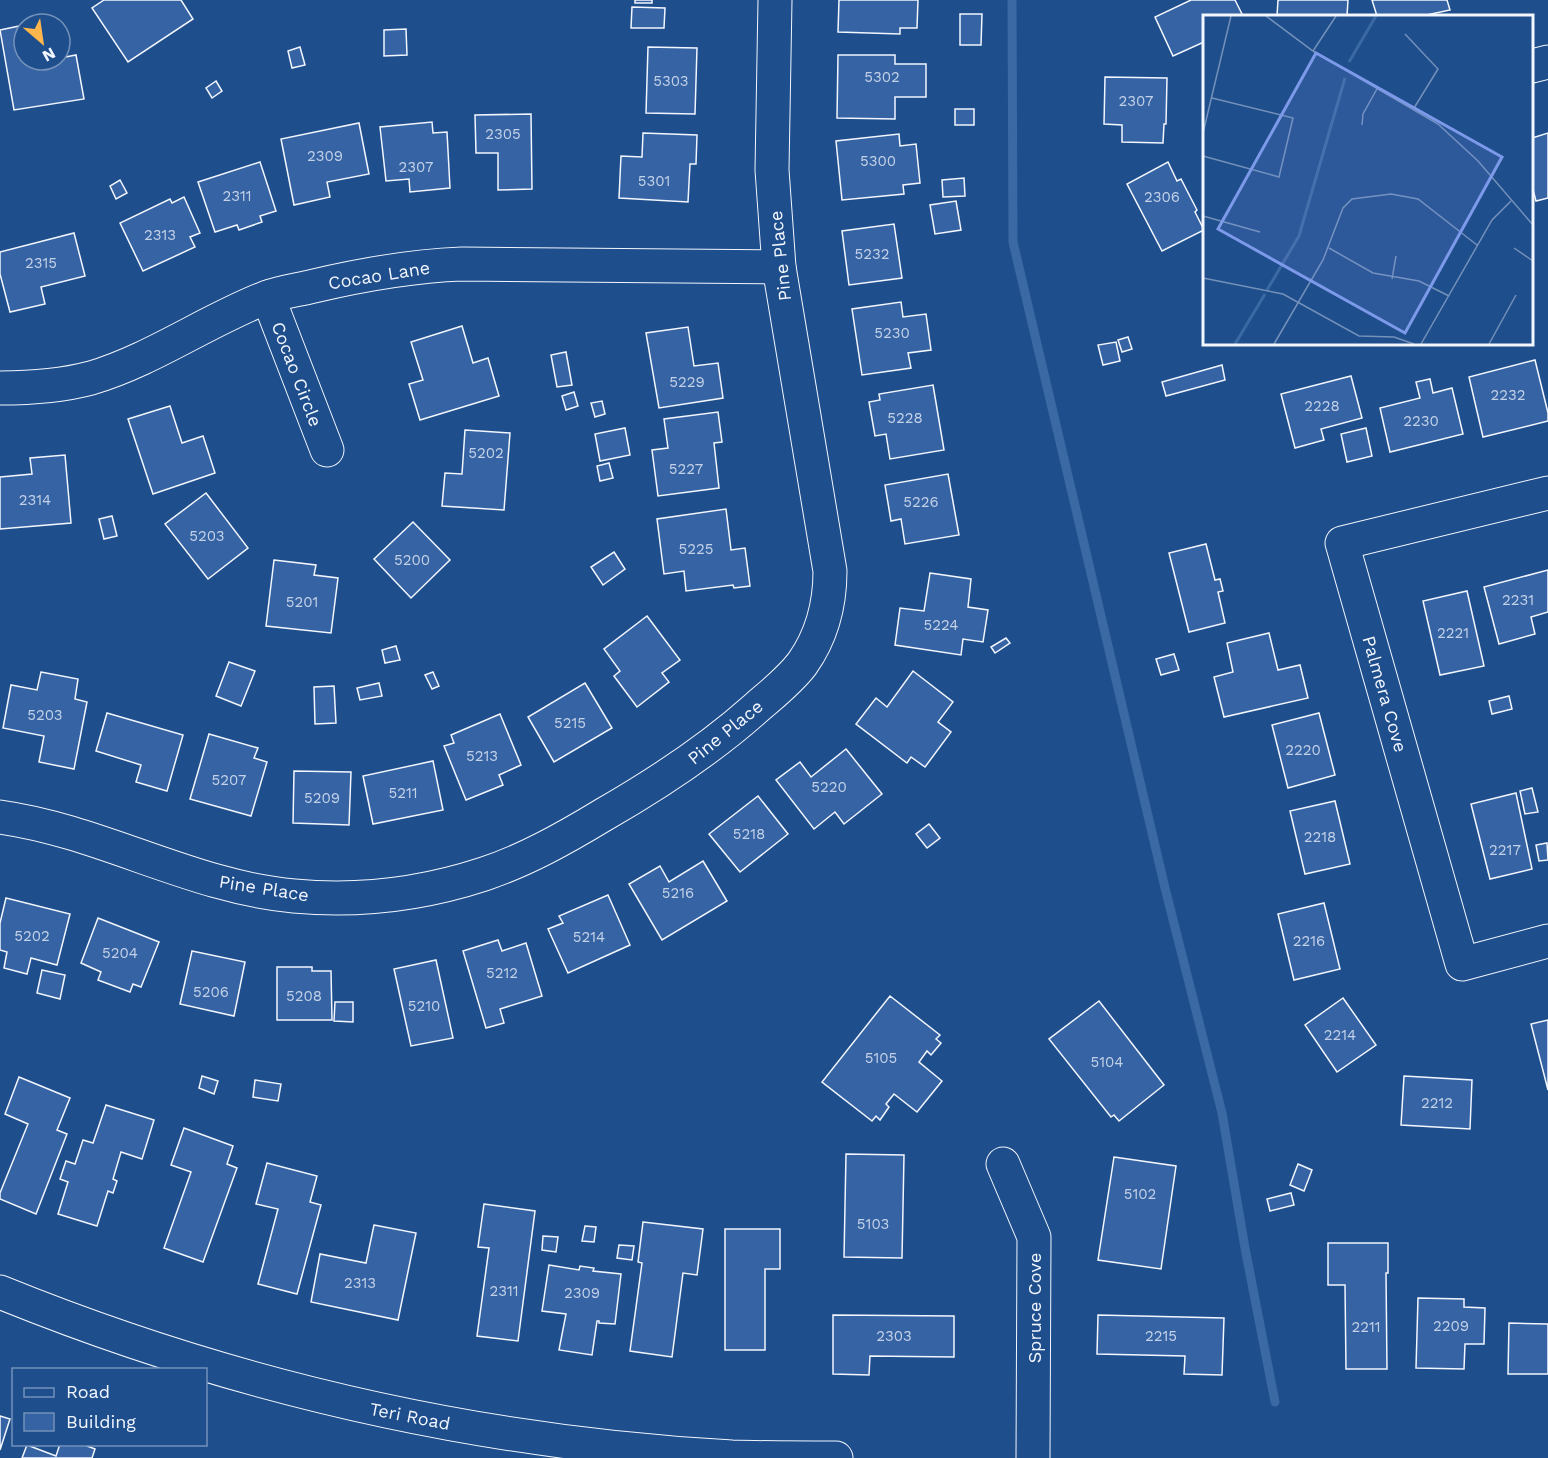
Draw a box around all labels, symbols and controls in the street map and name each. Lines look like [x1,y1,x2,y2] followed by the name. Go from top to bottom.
[12,12,72,72] north arrow
[1203,15,1533,345] inset map
[39,43,59,66] text: N
[864,68,900,86] house number: 5302
[653,72,689,90] house number: 5303
[1119,92,1153,110] house number: 2307
[485,125,521,143] house number: 2305
[307,147,343,165] house number: 2309
[860,152,896,170] house number: 5300
[399,158,433,176] house number: 2307
[638,172,670,190] house number: 5301
[222,187,252,205] house number: 2311
[1144,188,1180,206] house number: 2306
[765,210,795,302] street label: Pine Place
[144,226,176,244] house number: 2313
[855,245,889,263] house number: 5232
[25,254,57,272] house number: 2315
[327,257,431,293] street label: Cocao Lane
[267,319,327,429] street label: Cocao Circle
[874,324,910,342] house number: 5230
[669,373,705,391] house number: 5229
[1491,386,1525,404] house number: 2232
[1304,397,1340,415] house number: 2228
[887,409,923,427] house number: 5228
[1403,412,1439,430] house number: 2230
[468,444,504,462] house number: 5202
[669,460,703,478] house number: 5227
[19,491,51,509] house number: 2314
[903,493,939,511] house number: 5226
[189,527,225,545] house number: 5203
[679,540,713,558] house number: 5225
[394,551,430,569] house number: 5200
[1502,591,1534,609] house number: 2231
[286,593,318,611] house number: 5201
[924,616,958,634] house number: 5224
[1437,624,1469,642] house number: 2221
[1358,633,1412,755] street label: Palmera Cove
[683,695,767,769] street label: Pine Place
[27,706,63,724] house number: 5203
[554,714,586,732] house number: 5215
[1285,741,1321,759] house number: 2220
[466,747,498,765] house number: 5213
[212,771,246,789] house number: 5207
[811,778,847,796] house number: 5220
[388,784,418,802] house number: 5211
[304,789,340,807] house number: 5209
[733,825,765,843] house number: 5218
[1304,828,1336,846] house number: 2218
[1489,841,1521,859] house number: 2217
[218,871,310,905] street label: Pine Place
[662,884,694,902] house number: 5216
[14,927,50,945] house number: 5202
[573,928,605,946] house number: 5214
[1293,932,1325,950] house number: 2216
[102,944,138,962] house number: 5204
[486,964,518,982] house number: 5212
[193,983,229,1001] house number: 5206
[286,987,322,1005] house number: 5208
[408,997,440,1015] house number: 5210
[1324,1026,1356,1044] house number: 2214
[865,1049,897,1067] house number: 5105
[1090,1053,1124,1071] house number: 5104
[1421,1094,1453,1112] house number: 2212
[1124,1185,1156,1203] house number: 5102
[857,1215,889,1233] house number: 5103
[1024,1253,1045,1363] street label: Spruce Cove
[344,1274,376,1292] house number: 2313
[489,1282,519,1300] house number: 2311
[564,1284,600,1302] house number: 2309
[1433,1317,1469,1335] house number: 2209
[1351,1318,1381,1336] house number: 2211
[876,1327,912,1345] house number: 2303
[1145,1327,1177,1345] house number: 2215
[12,1368,207,1446] legend
[66,1381,110,1402] text: Road
[368,1398,452,1434] street label: Teri Road
[66,1411,136,1432] text: Building

